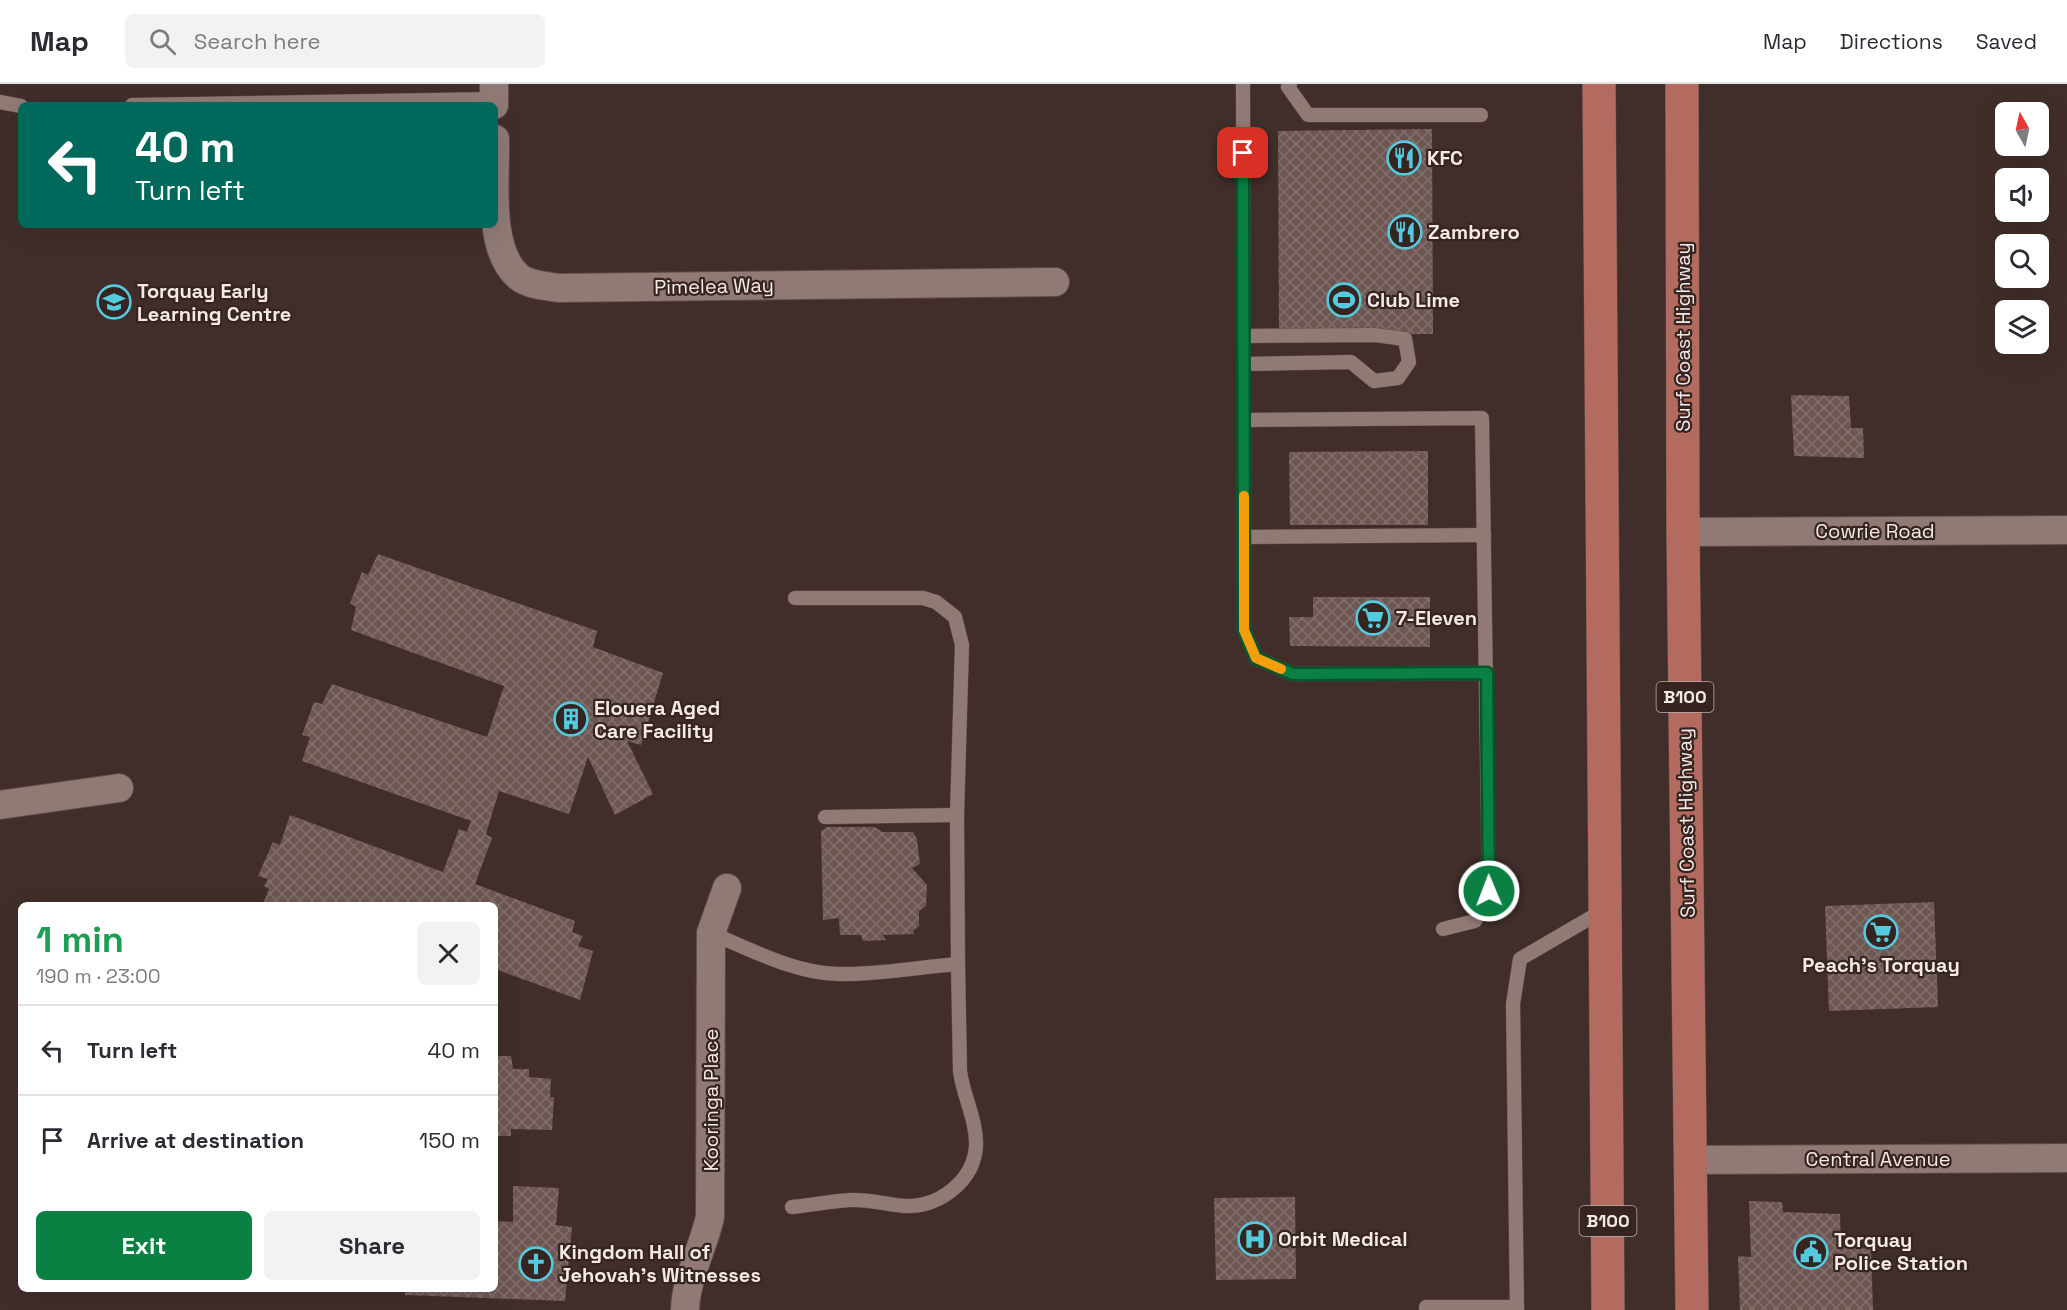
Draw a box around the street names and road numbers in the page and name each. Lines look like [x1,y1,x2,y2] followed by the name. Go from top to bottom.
[1670,242,1696,432] street label: Surf Coast Highway
[654,272,774,300] street label: Pimelea Way
[1815,518,1935,544] street label: Cowrie Road
[1656,682,1714,712] road number: B100
[1671,728,1701,918] street label: Surf Coast Highway
[698,1029,724,1171] street label: Kooringa Place
[1806,1146,1950,1172] street label: Central Avenue
[1580,1206,1636,1236] road number: B100

